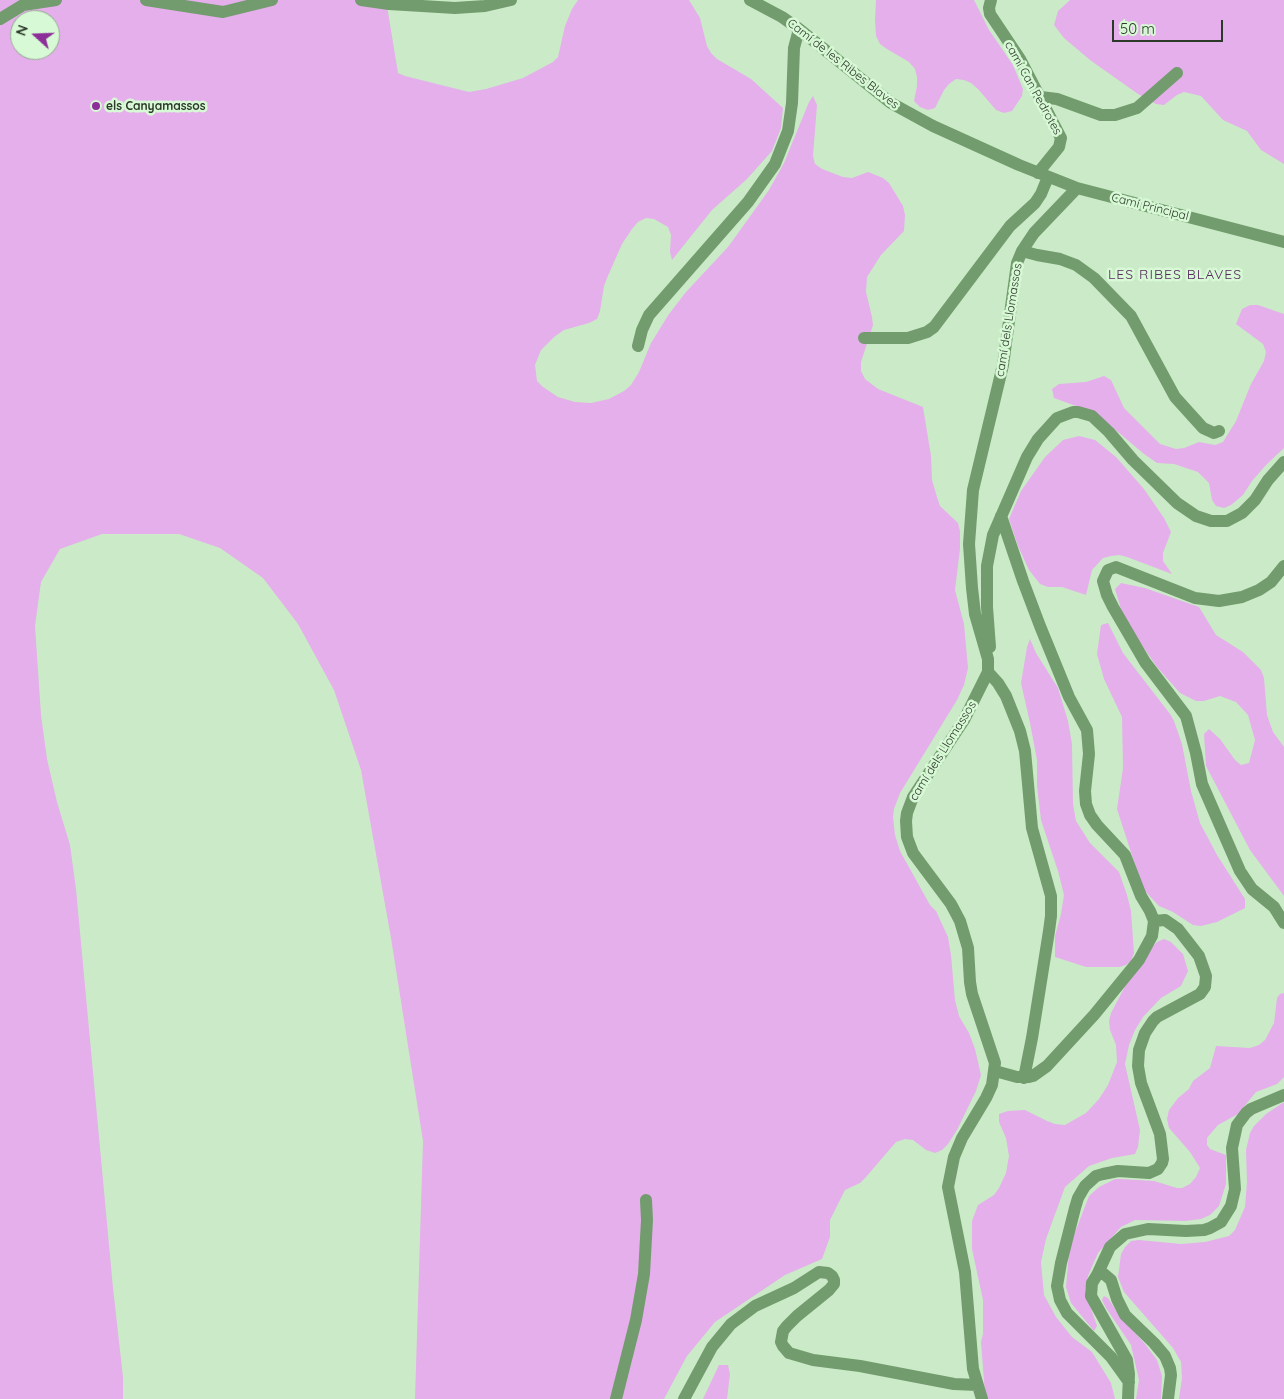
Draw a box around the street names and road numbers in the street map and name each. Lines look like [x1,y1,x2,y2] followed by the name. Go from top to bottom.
[784,16,902,112] street label: Camí de les Ribes Blaves
[1001,39,1065,137] street label: camí Can Pedrotes
[1110,190,1190,224] street label: Camí Principal
[993,262,1025,378] street label: camí dels Llomassos
[907,699,979,803] street label: camí dels Llomassos

